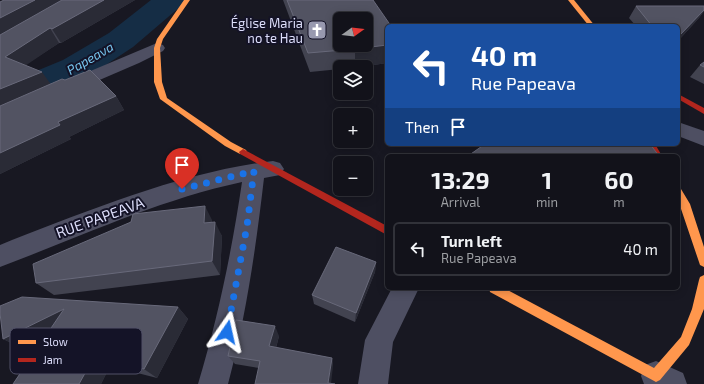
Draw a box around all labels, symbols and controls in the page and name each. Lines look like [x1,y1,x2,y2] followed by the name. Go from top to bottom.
[333,12,373,52] north arrow
[333,12,373,196] map controls
[231,14,303,46] place label: Église Maria no te Hau
[306,19,328,41] church icon: Église Maria no te Hau
[64,38,116,78] water label: Papeava
[471,38,537,72] text: 40 m
[405,40,457,92] icon: left
[333,60,373,100] button: layers
[471,72,576,94] text: Rue Papeava
[333,108,373,148] button: +
[447,116,469,138] icon: arrive
[405,118,439,136] text: Then
[165,148,199,189] pin
[171,154,193,176] icon: arrive
[333,156,373,196] button: −
[431,165,490,194] text: 13:29
[542,165,552,194] text: 1
[604,165,634,194] text: 60
[53,193,147,241] street label: RUE PAPEAVA
[441,194,480,210] text: Arrival
[536,194,558,210] text: min
[613,194,625,210] text: m
[441,232,502,250] text: Turn left
[407,238,429,260] icon: left
[623,240,658,258] text: 40 m
[441,250,517,266] text: Rue Papeava
[206,311,248,353] position arrow
[10,328,142,374] legend
[43,335,68,348] text: Slow
[43,353,62,366] text: Jam

